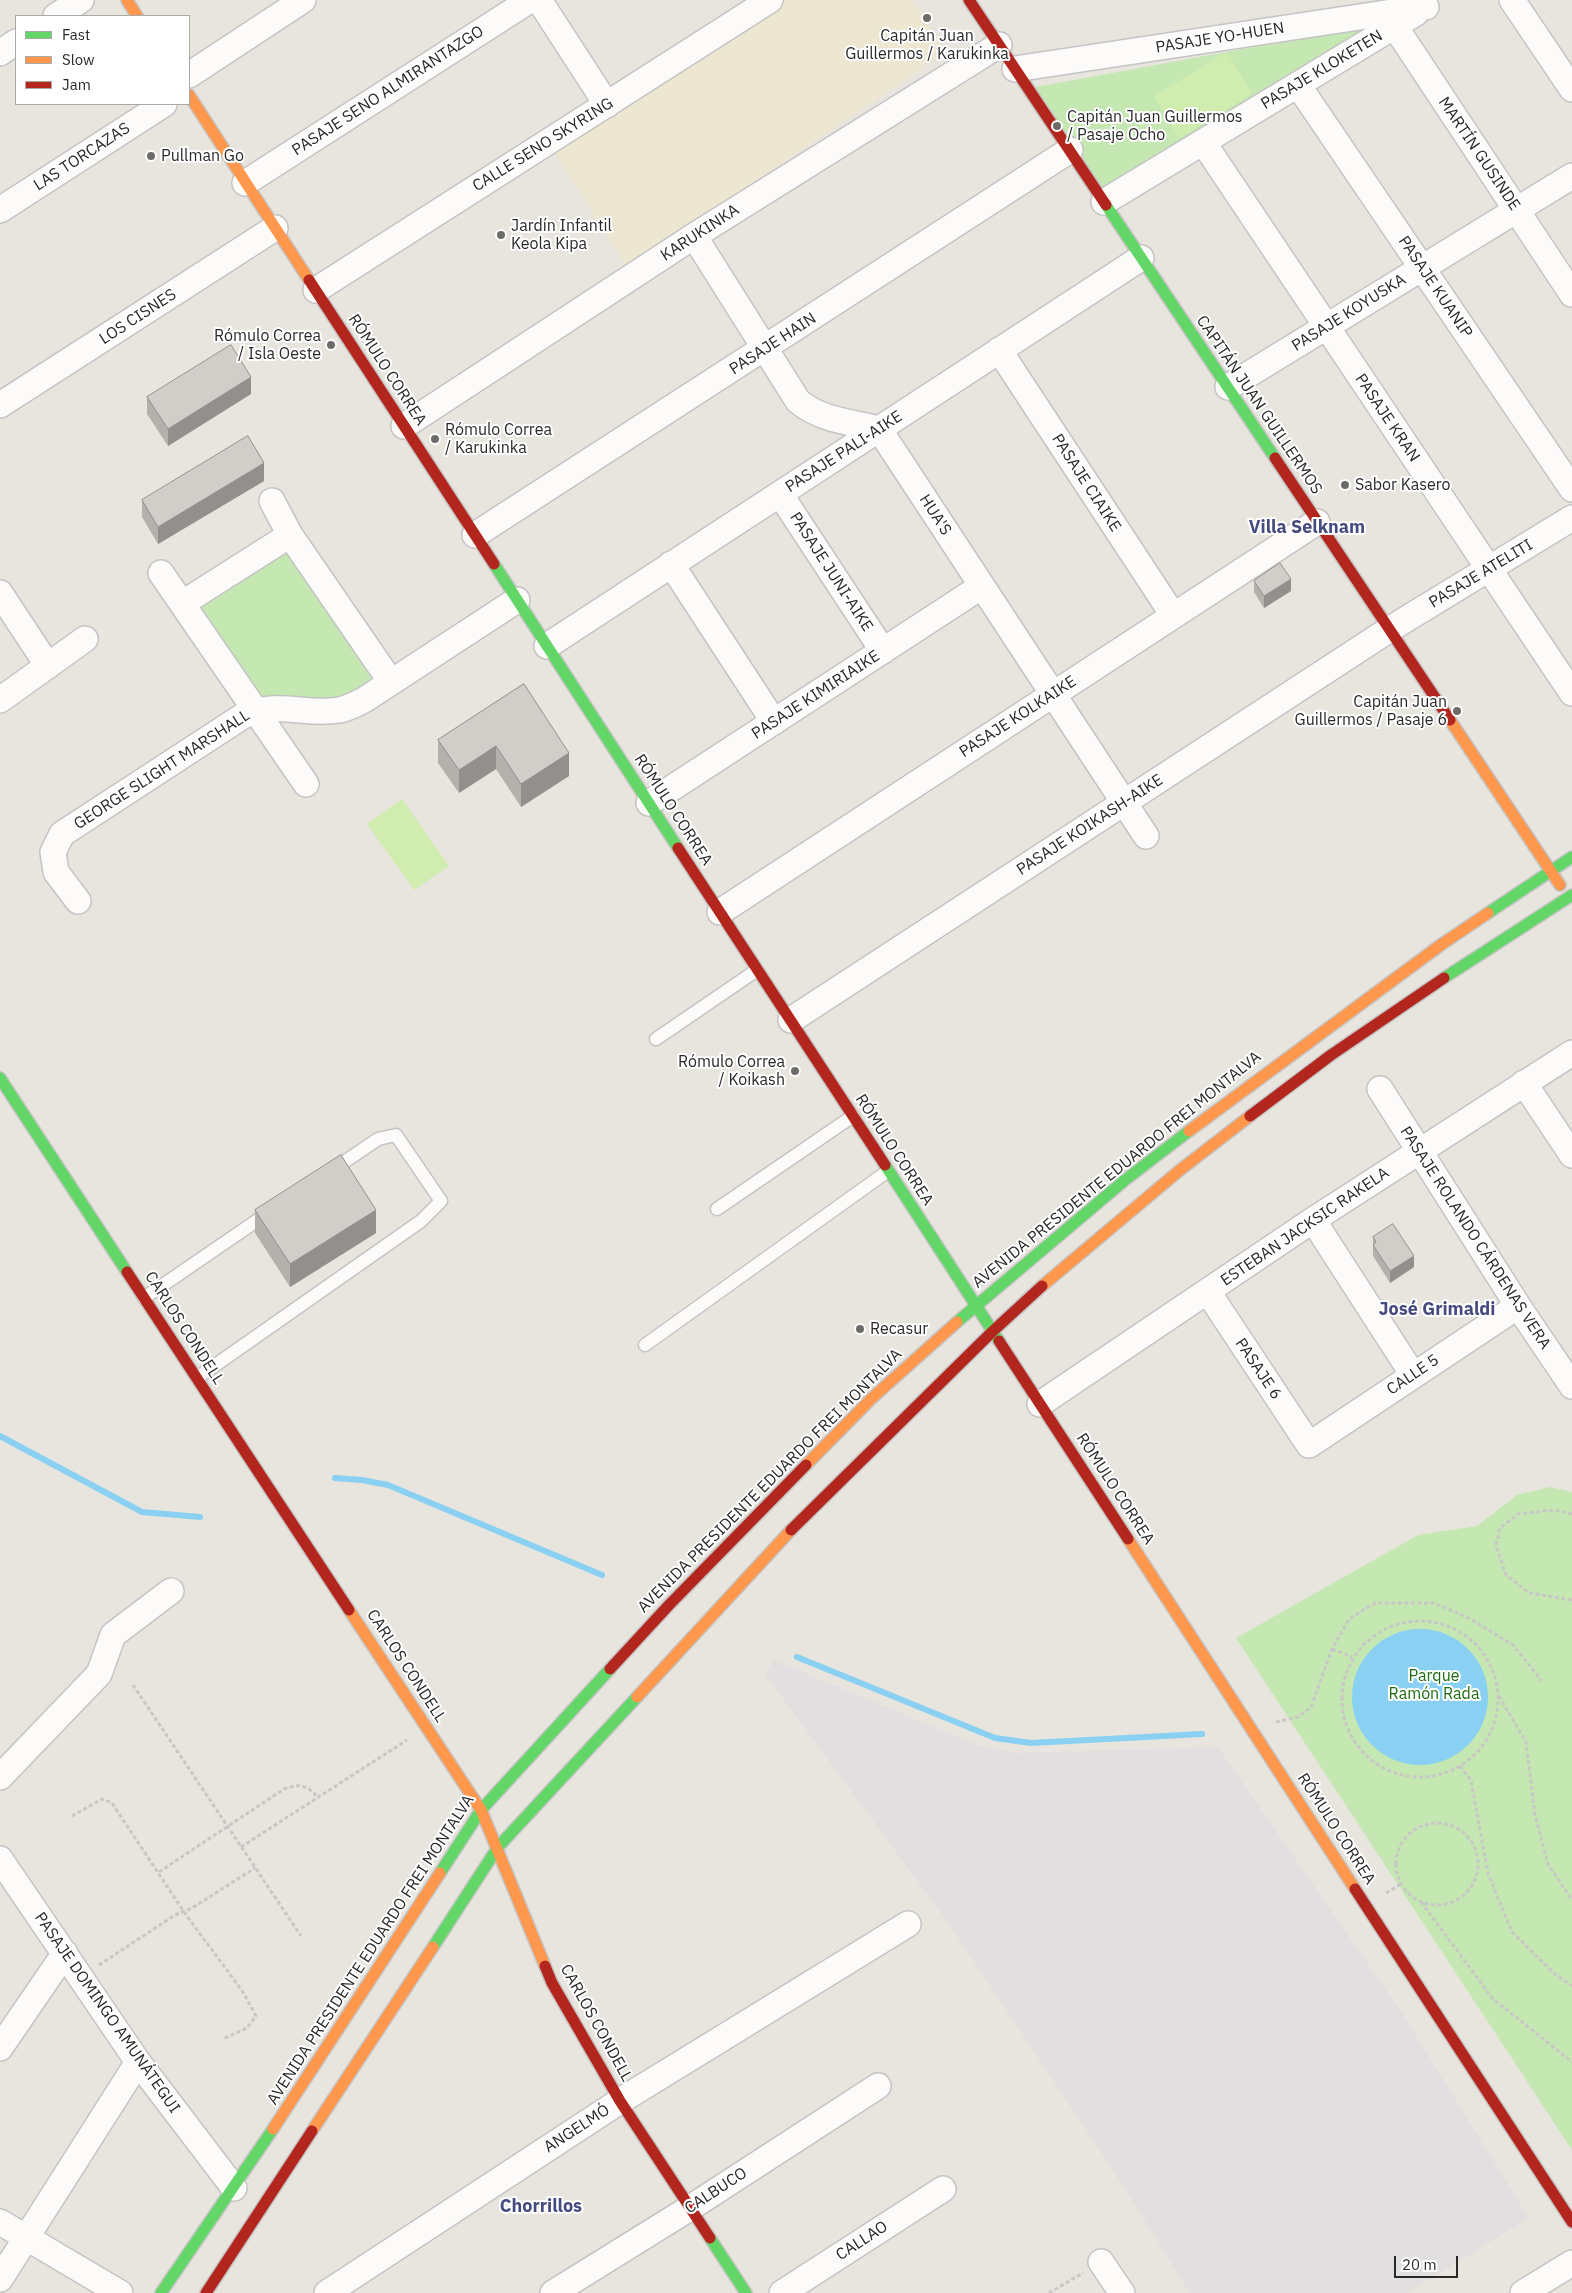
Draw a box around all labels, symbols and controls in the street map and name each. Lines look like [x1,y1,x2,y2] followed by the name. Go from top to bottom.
[921,12,933,24] marker: Capitán Juan Guillermos / Karukinka
[15,15,190,105] legend
[1154,18,1286,58] street label: PASAJE YO-HUEN
[289,22,487,160] street label: PASAJE SENO ALMIRANTAZGO
[62,25,90,44] text: Fast
[845,26,1009,64] place label: Capitán Juan Guillermos / Karukinka
[1258,26,1386,114] street label: PASAJE KLOKETEN
[62,50,95,69] text: Slow
[62,75,91,94] text: Jam
[469,94,617,196] street label: CALLE SENO SKYRING
[1434,94,1524,214] street label: MARTÍN GUSINDE
[1067,107,1243,145] place label: Capitán Juan Guillermos / Pasaje Ocho
[30,119,134,195] street label: LAS TORCAZAS
[1051,120,1063,132] marker: Capitán Juan Guillermos / Pasaje Ocho
[161,146,244,166] place label: Pullman Go
[145,150,157,162] marker: Pullman Go
[657,201,743,265] street label: KARUKINKA
[511,216,612,254] place label: Jardín Infantil Keola Kipa
[495,229,507,241] marker: Jardín Infantil Keola Kipa
[1394,232,1476,342] street label: PASAJE KUANIP
[1288,270,1410,356] street label: PASAJE KOYUSKA
[96,285,180,349] street label: LOS CISNES
[726,309,820,379] street label: PASAJE HAIN
[344,311,430,429] street label: RÓMULO CORREA
[1192,312,1326,498] street label: CAPITÁN JUAN GUILLERMOS
[214,326,321,364] place label: Rómulo Correa / Isla Oeste
[325,339,337,351] marker: Rómulo Correa / Isla Oeste
[1351,370,1423,466] street label: PASAJE KRAN
[782,407,906,497] street label: PASAJE PALI-AIKE
[445,420,552,458] place label: Rómulo Correa / Karukinka
[1047,431,1125,535] street label: PASAJE CIAIKE
[429,433,441,445] marker: Rómulo Correa / Karukinka
[1355,475,1451,495] place label: Sabor Kasero
[1339,479,1351,491] marker: Sabor Kasero
[915,491,955,539] street label: HUA'S
[785,509,877,635] street label: PASAJE JUNI-AIKE
[1249,517,1365,539] district label: Villa Selknam
[1426,535,1536,613] street label: PASAJE ATELITI
[748,646,884,744] street label: PASAJE KIMIRIAIKE
[956,672,1080,762] street label: PASAJE KOLKAIKE
[1295,692,1447,730] place label: Capitán Juan Guillermos / Pasaje 6
[1451,705,1463,717] marker: Capitán Juan Guillermos / Pasaje 6
[71,706,253,834] street label: GEORGE SLIGHT MARSHALL
[630,751,716,869] street label: RÓMULO CORREA
[1013,770,1167,880] street label: PASAJE KOIKASH-AIKE
[969,1047,1265,1293] street label: AVENIDA PRESIDENTE EDUARDO FREI MONTALVA
[678,1052,785,1090] place label: Rómulo Correa / Koikash
[789,1065,801,1077] marker: Rómulo Correa / Koikash
[851,1091,937,1209] street label: RÓMULO CORREA
[1396,1123,1554,1353] street label: PASAJE ROLANDO CÁRDENAS VERA
[1217,1164,1393,1290] street label: ESTEBAN JACKSIC RAKELA
[140,1268,228,1388] street label: CARLOS CONDELL
[1379,1299,1495,1321] district label: José Grimaldi
[870,1319,928,1339] place label: Recasur
[854,1323,866,1335] marker: Recasur
[1231,1335,1285,1403] street label: PASAJE 6
[634,1345,906,1617] street label: AVENIDA PRESIDENTE EDUARDO FREI MONTALVA
[1383,1351,1443,1399] street label: CALLE 5
[1072,1430,1158,1548] street label: RÓMULO CORREA
[362,1606,450,1726] street label: CARLOS CONDELL
[1389,1666,1479,1704] park label: Parque Ramón Rada
[1293,1770,1379,1888] street label: RÓMULO CORREA
[263,1791,479,2109] street label: AVENIDA PRESIDENTE EDUARDO FREI MONTALVA
[30,1909,184,2117] street label: PASAJE DOMINGO AMUNÁTEGUI
[556,1961,636,2085] street label: CARLOS CONDELL
[541,2101,613,2157] street label: ANGELMÓ
[681,2164,751,2218] street label: CALBUCO
[500,2196,582,2218] district label: Chorrillos
[833,2217,891,2265] street label: CALLAO
[1397,2246,1461,2278] scale bar
[1402,2255,1437,2274] text: 20 m

